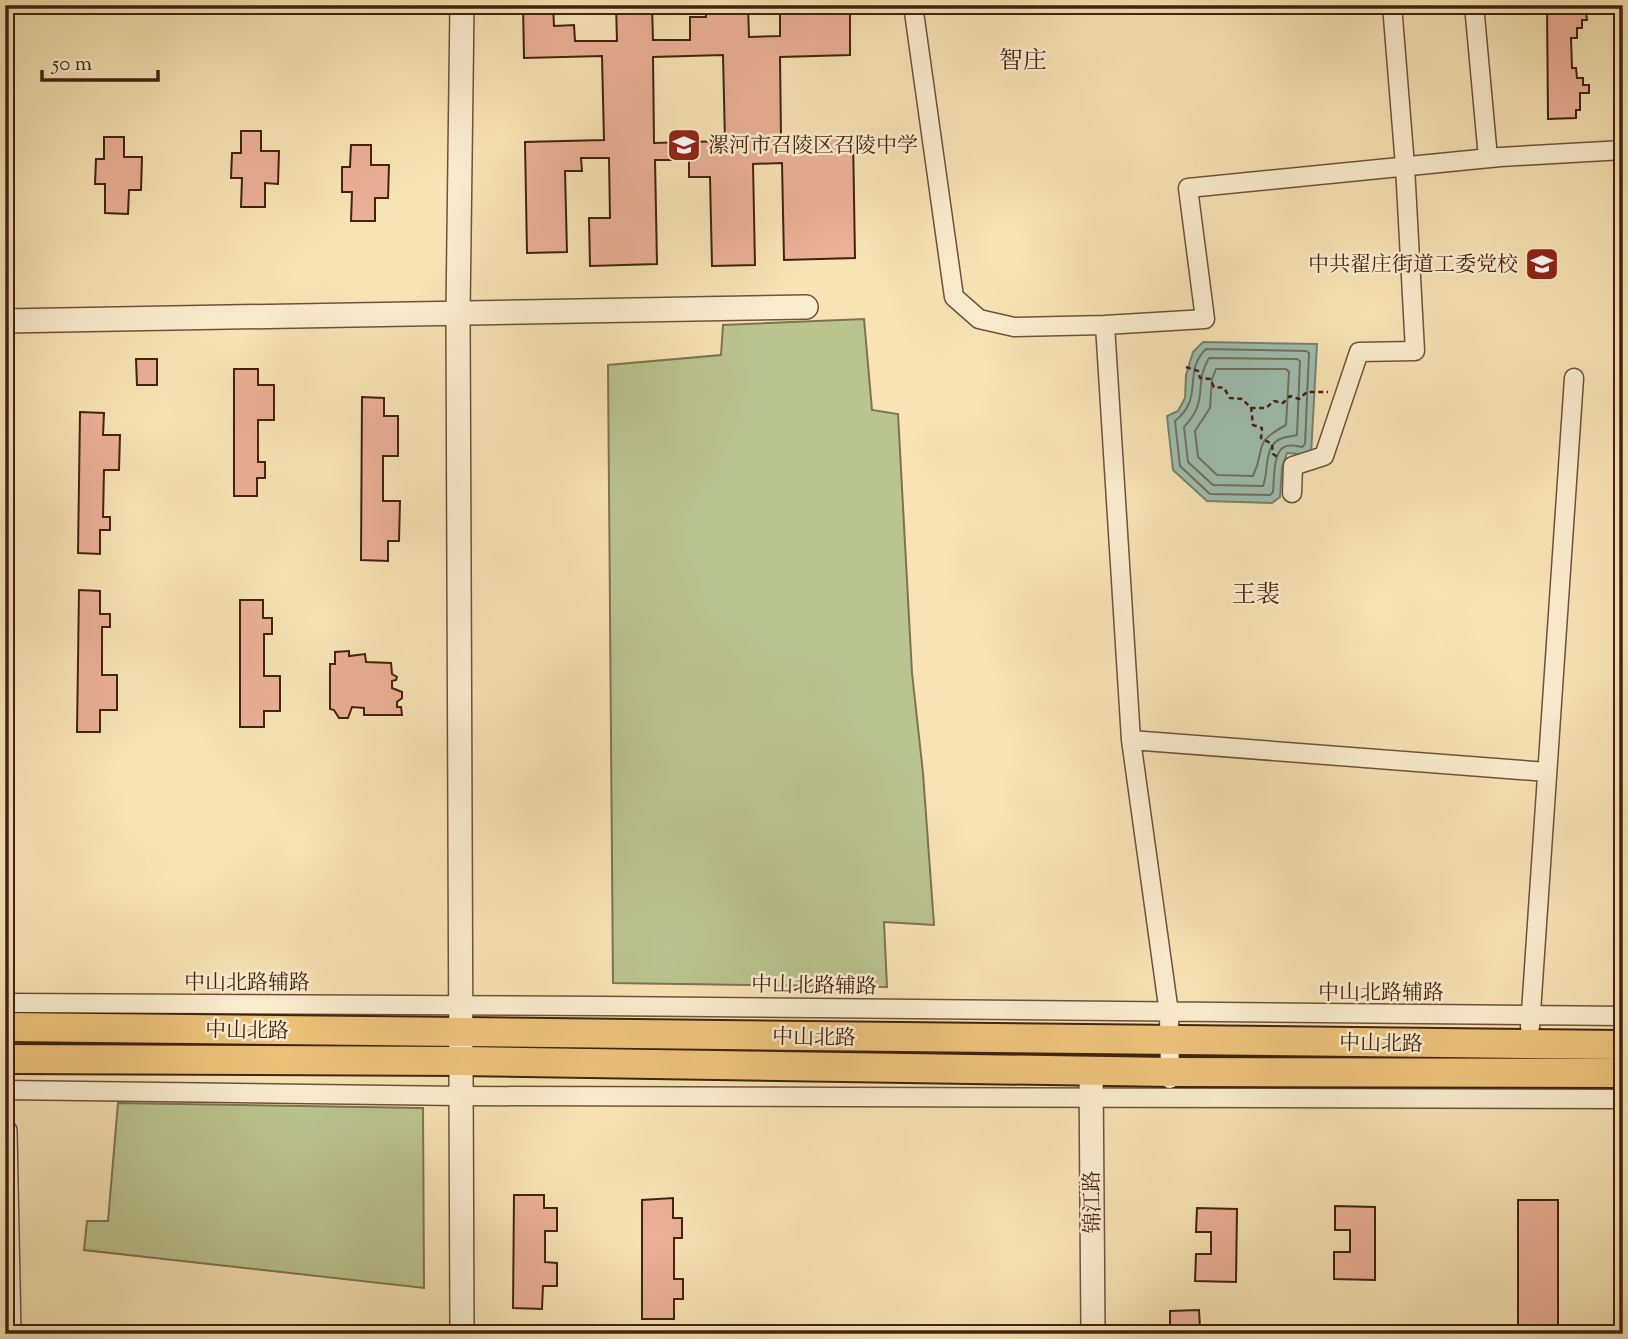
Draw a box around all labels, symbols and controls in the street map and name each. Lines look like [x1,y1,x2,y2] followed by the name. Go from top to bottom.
[42,38,158,82] scale bar
[999,45,1047,79] district label: 智庄
[51,50,92,80] text: 50 m
[665,126,703,164] school or university icon: 漯河市召陵区召陵中学
[708,132,918,162] place label: 漯河市召陵区召陵中学
[1523,245,1561,283] school or university icon: 中共翟庄街道工委党校
[1308,251,1518,281] place label: 中共翟庄街道工委党校
[1232,579,1280,613] district label: 王裴
[184,969,310,999] street label: 中山北路辅路
[751,971,877,1003] street label: 中山北路辅路
[1318,979,1444,1009] street label: 中山北路辅路
[205,1016,289,1048] street label: 中山北路
[772,1023,856,1055] street label: 中山北路
[1339,1029,1423,1061] street label: 中山北路
[1078,1170,1110,1234] street label: 锦江路

